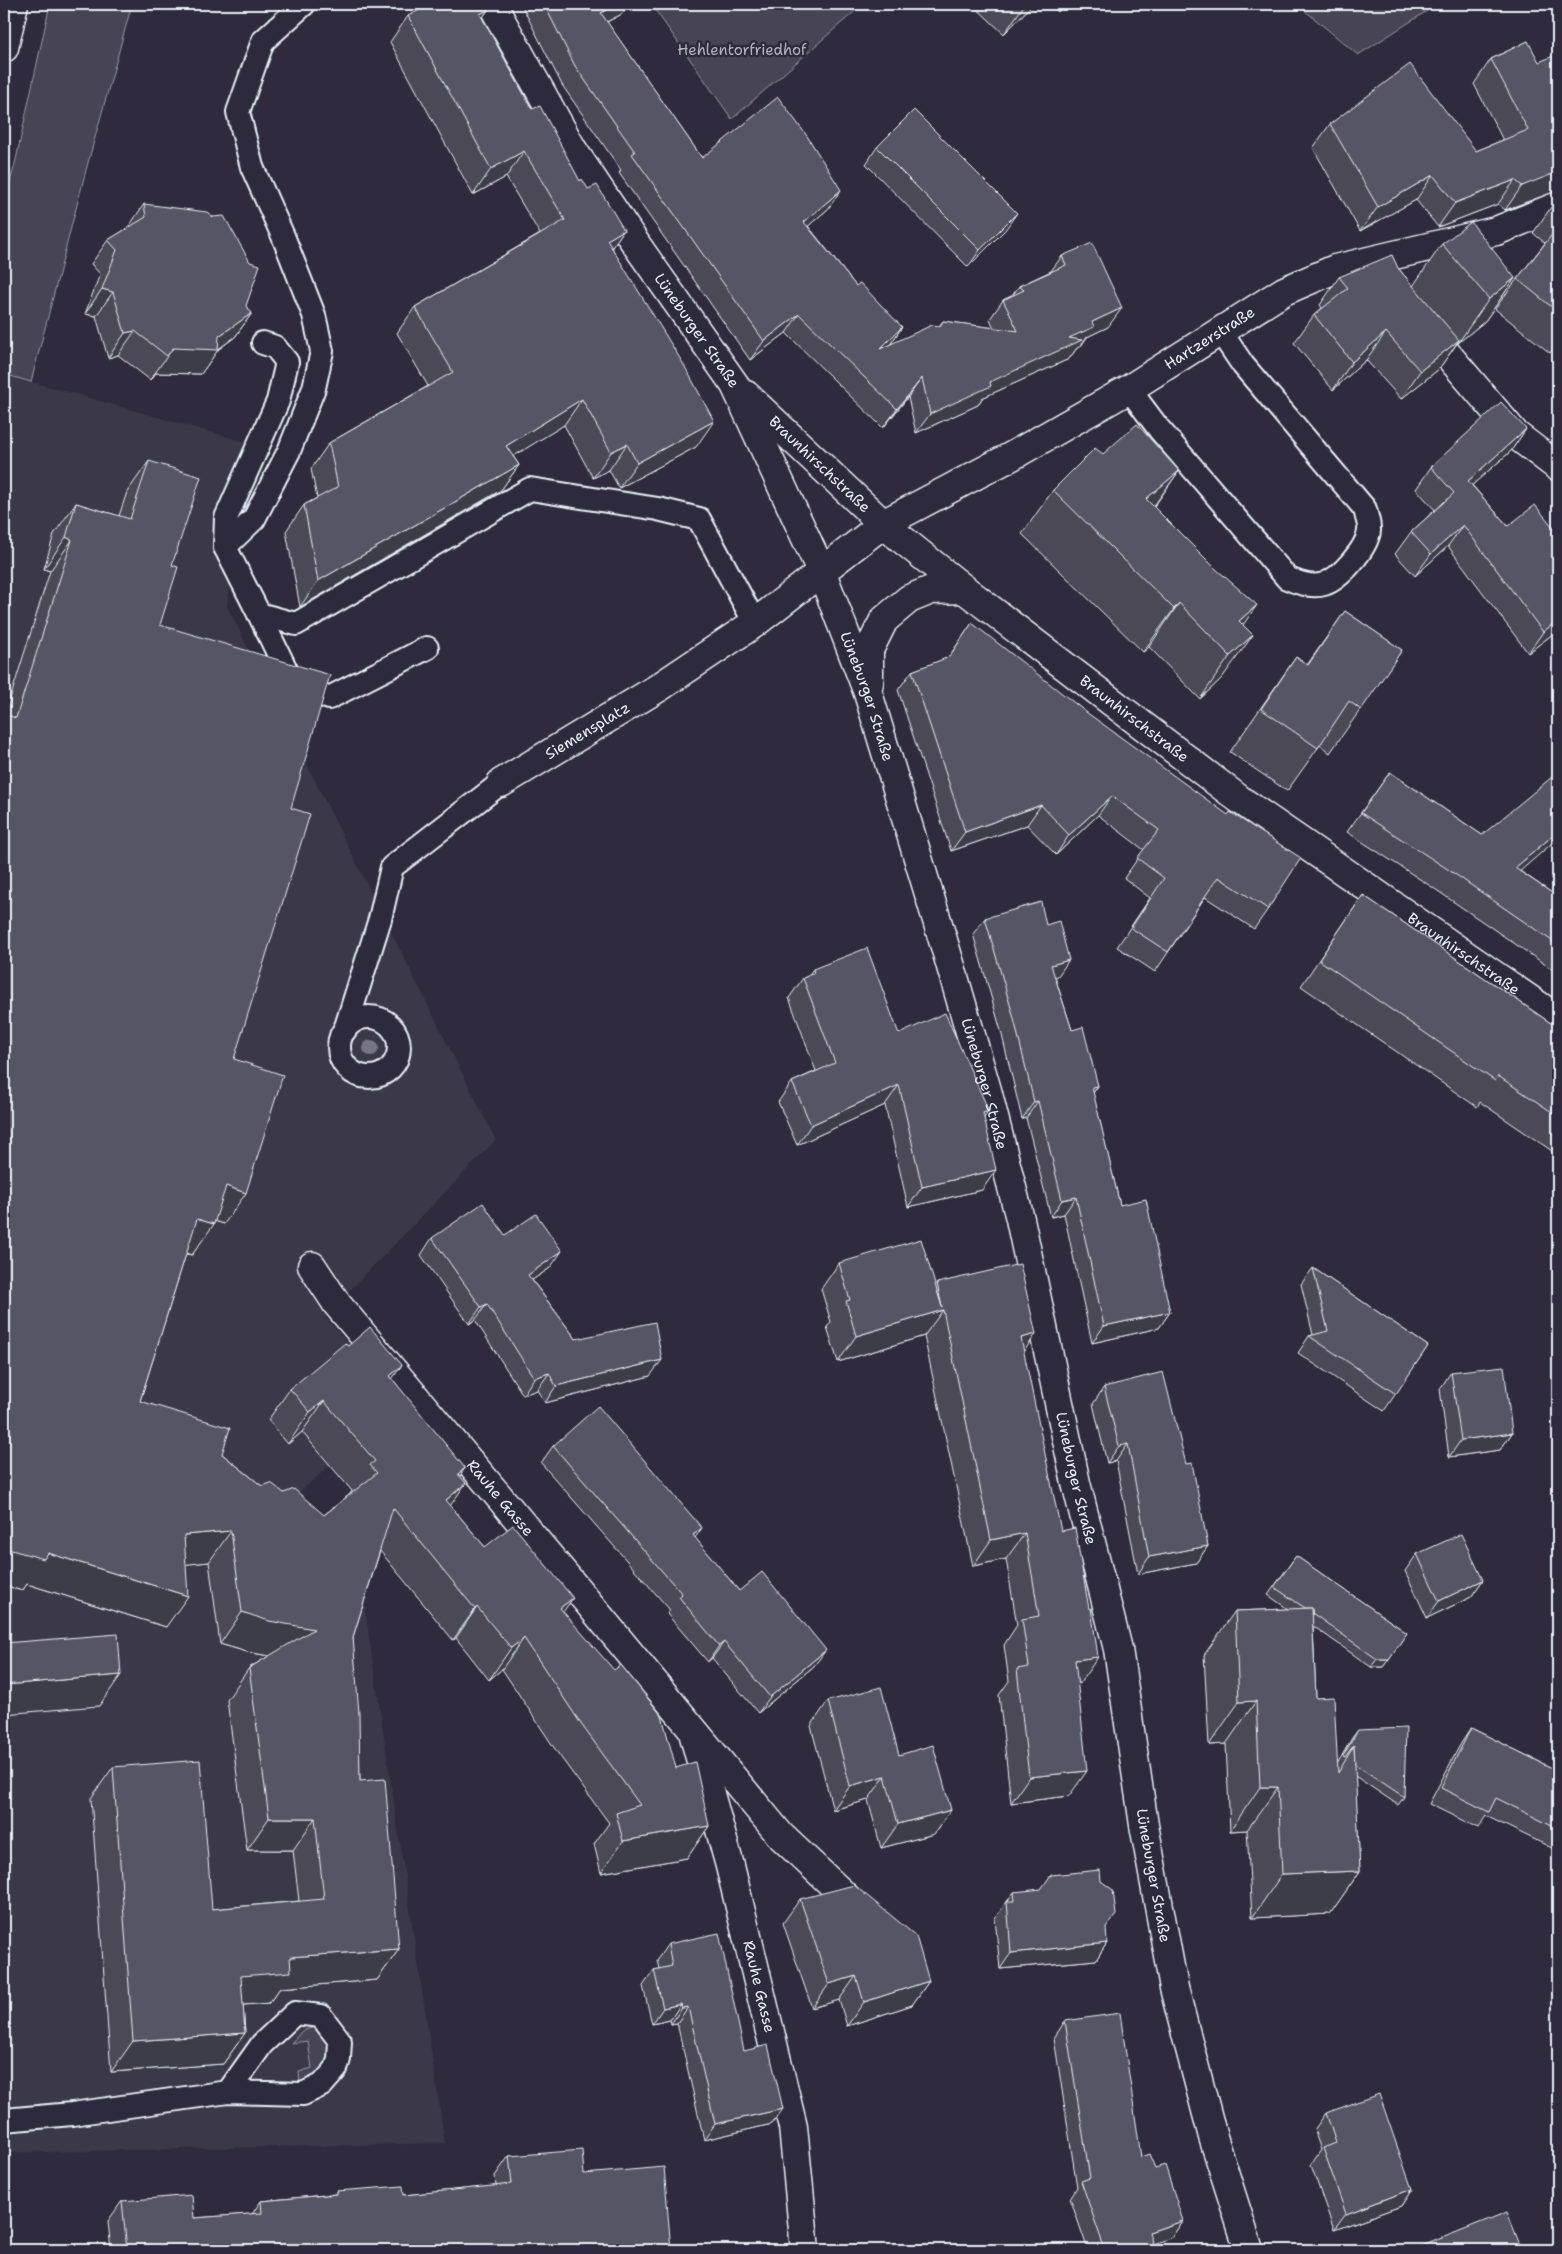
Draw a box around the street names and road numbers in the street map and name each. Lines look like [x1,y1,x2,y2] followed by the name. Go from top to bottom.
[650,269,744,392] street label: Lüneburger Straße
[1160,302,1259,374] street label: Hartzerstraße
[764,412,875,517] street label: Braunhirschstraße
[835,629,898,764] street label: Lüneburger Straße
[1075,671,1193,767] street label: Braunhirschstraße
[541,697,634,764] street label: Siemensplatz
[1404,908,1524,1000] street label: Braunhirschstraße
[957,1016,1012,1152] street label: Lüneburger Straße
[1051,1410,1101,1547] street label: Lüneburger Straße
[462,1456,538,1540] street label: Rauhe Gasse
[1132,1807,1175,1944] street label: Lüneburger Straße
[738,1939,780,2035] street label: Rauhe Gasse

